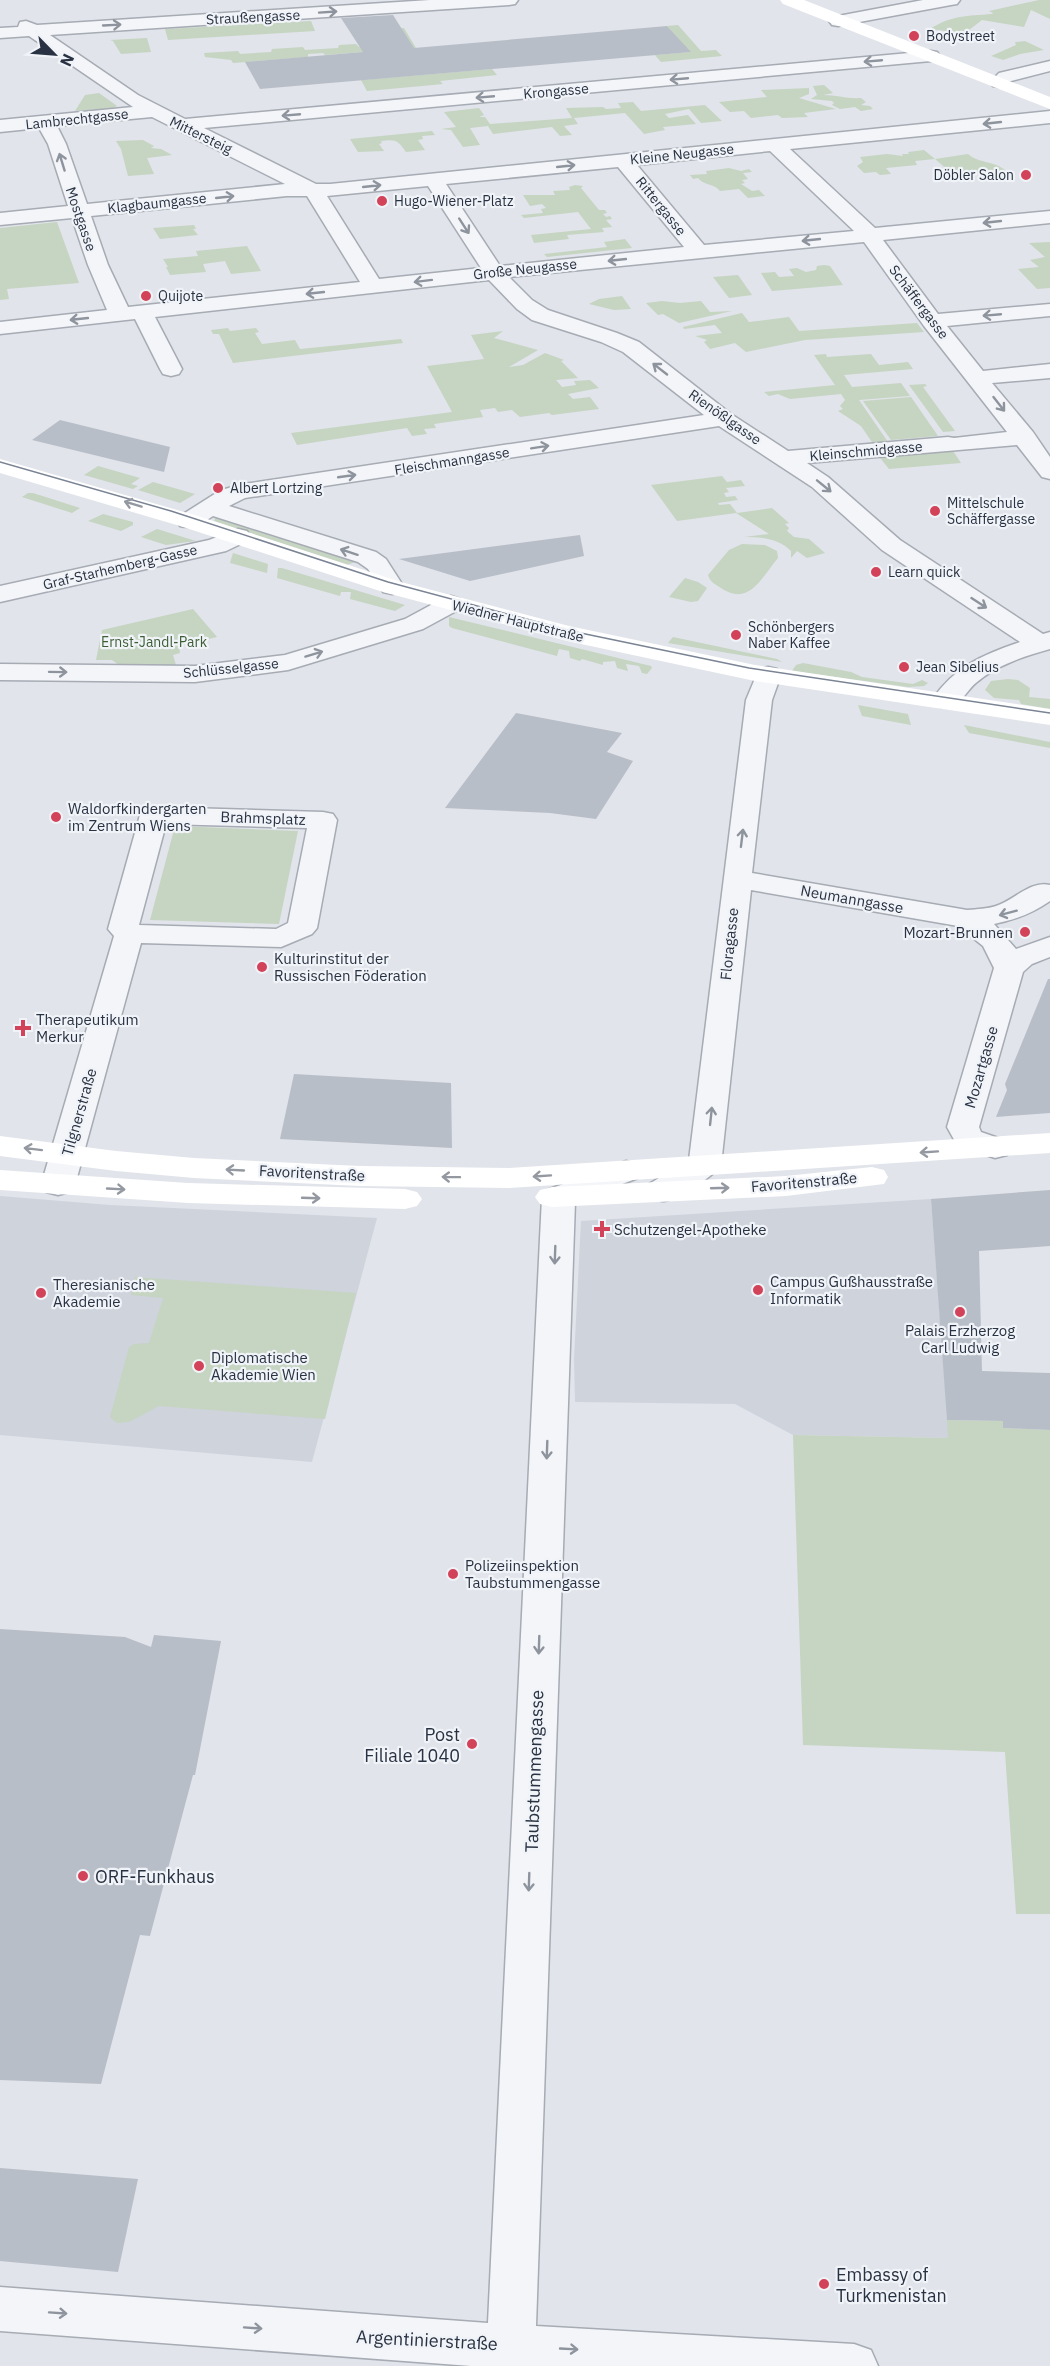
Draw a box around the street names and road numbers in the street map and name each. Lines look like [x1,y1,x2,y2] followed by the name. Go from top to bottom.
[205,6,301,28] street label: Straußengasse
[523,79,590,103] street label: Krongasse
[25,105,130,133] street label: Lambrechtgasse
[167,112,236,158] street label: Mittersteig
[629,140,735,168] street label: Kleine Neugasse
[632,173,690,239] street label: Rittergasse
[62,184,100,254] street label: Mostgasse
[107,189,208,217] street label: Klagbaumgasse
[472,255,578,283] street label: Große Neugasse
[885,261,953,343] street label: Schäffergasse
[685,385,765,449] street label: Rienößlgasse
[809,437,924,465] street label: Kleinschmidgasse
[393,443,511,479] street label: Fleischmanngasse
[41,540,199,594] street label: Graf-Starhemberg-Gasse
[450,596,586,646] street label: Wiedner Hauptstraße
[182,654,280,682] street label: Schlüsselgasse
[220,807,306,829] street label: Brahmsplatz
[799,881,905,917] street label: Neumanngasse
[716,907,742,981] street label: Floragasse
[960,1024,1002,1110] street label: Mozartgasse
[57,1066,101,1158] street label: Tilgnerstraße
[258,1161,366,1185] street label: Favoritenstraße
[750,1168,858,1196] street label: Favoritenstraße
[520,1689,548,1853] street label: Taubstummengasse
[356,2325,498,2355] street label: Argentinierstraße

